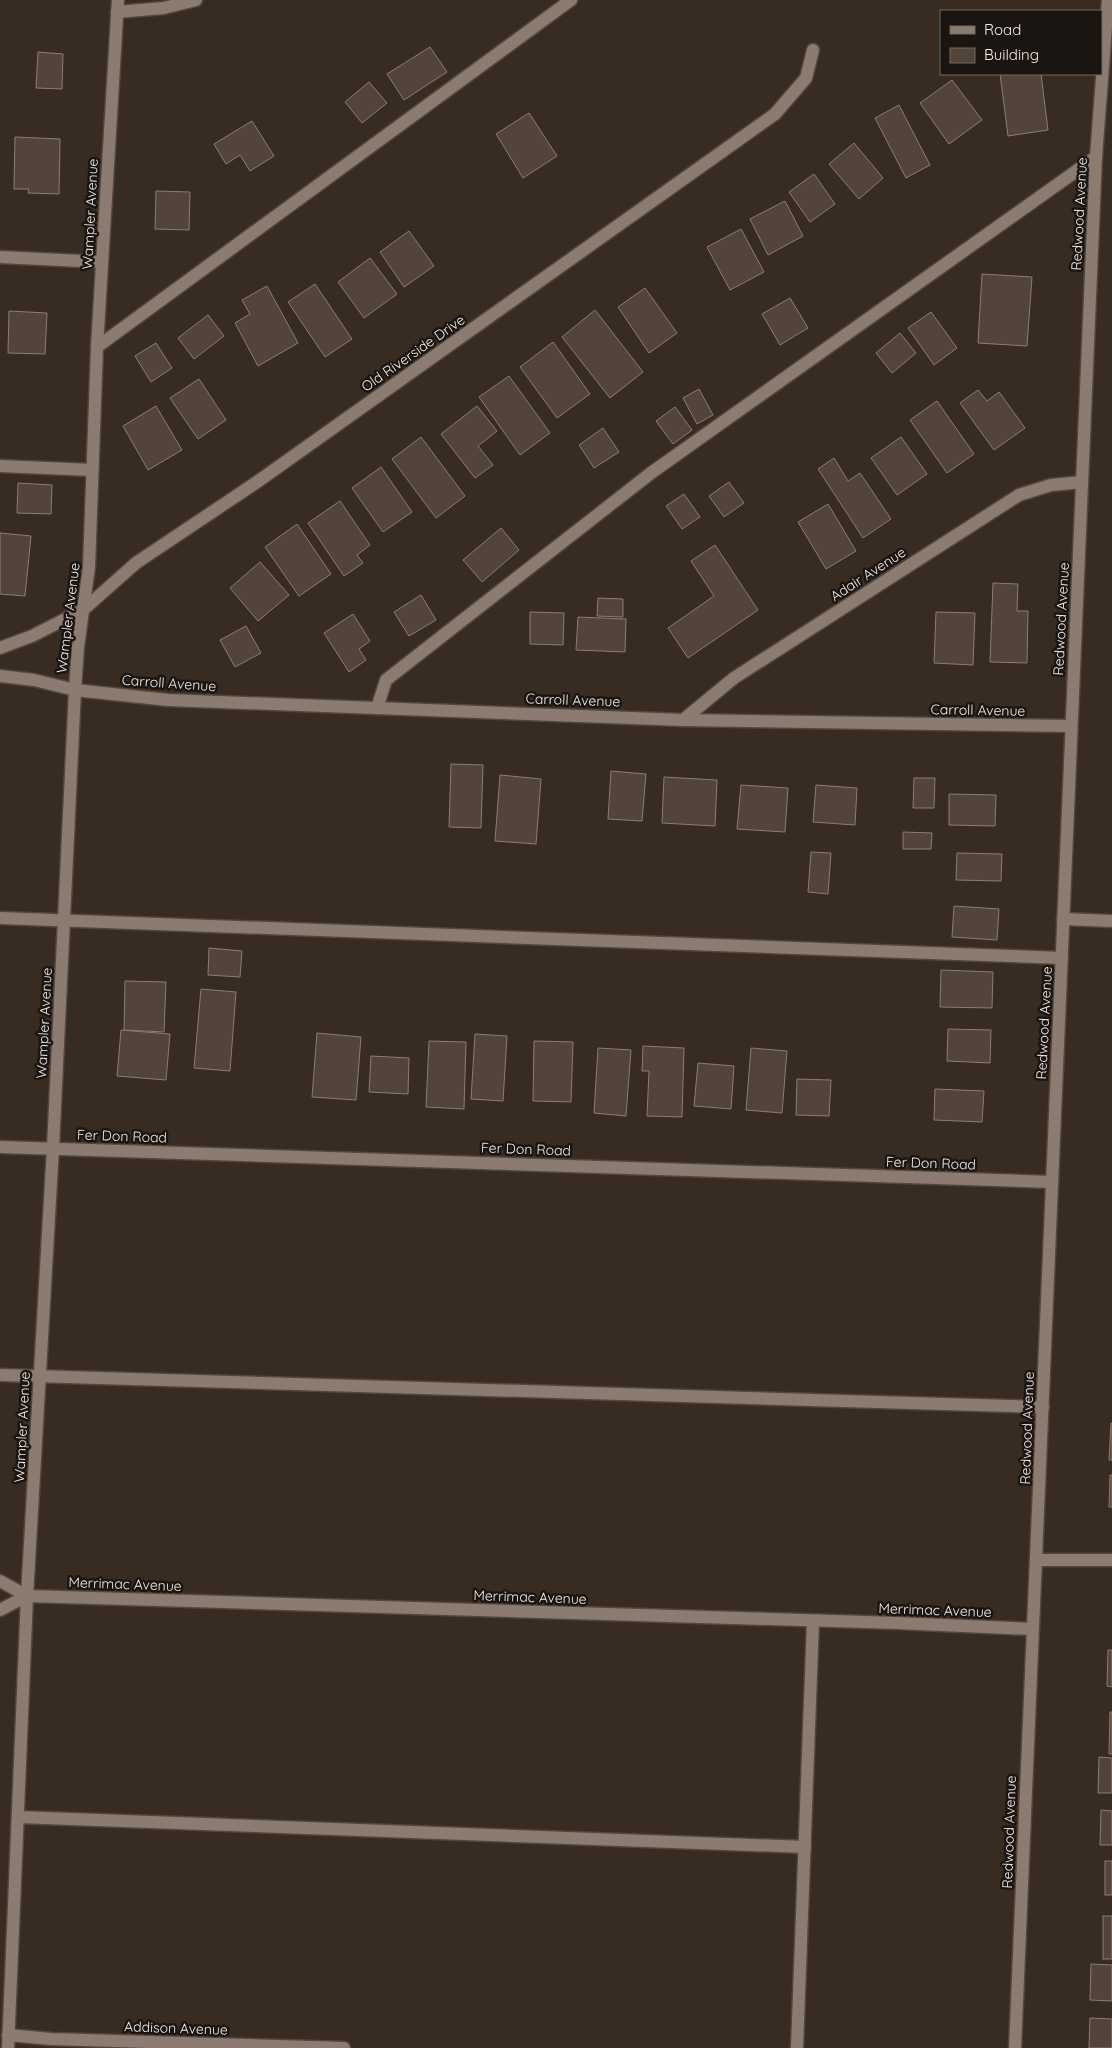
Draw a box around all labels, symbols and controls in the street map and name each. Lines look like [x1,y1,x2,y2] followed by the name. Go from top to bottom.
[940,10,1102,75] legend
[984,20,1021,39] text: Road
[984,45,1039,64] text: Building
[1067,157,1091,271] street label: Redwood Avenue
[78,158,102,270] street label: Wampler Avenue
[358,310,468,396] street label: Old Riverside Drive
[827,543,909,605] street label: Adair Avenue
[52,562,84,674] street label: Wampler Avenue
[1049,562,1073,676] street label: Redwood Avenue
[121,671,217,695] street label: Carroll Avenue
[525,689,621,711] street label: Carroll Avenue
[930,700,1026,720] street label: Carroll Avenue
[1032,966,1056,1080] street label: Redwood Avenue
[32,967,56,1079] street label: Wampler Avenue
[77,1125,167,1147] street label: Fer Don Road
[481,1138,571,1160] street label: Fer Don Road
[886,1152,976,1174] street label: Fer Don Road
[10,1371,34,1483] street label: Wampler Avenue
[1016,1371,1038,1485] street label: Redwood Avenue
[68,1573,182,1595] street label: Merrimac Avenue
[473,1586,587,1608] street label: Merrimac Avenue
[878,1599,992,1621] street label: Merrimac Avenue
[998,1775,1020,1889] street label: Redwood Avenue
[124,2017,228,2039] street label: Addison Avenue

